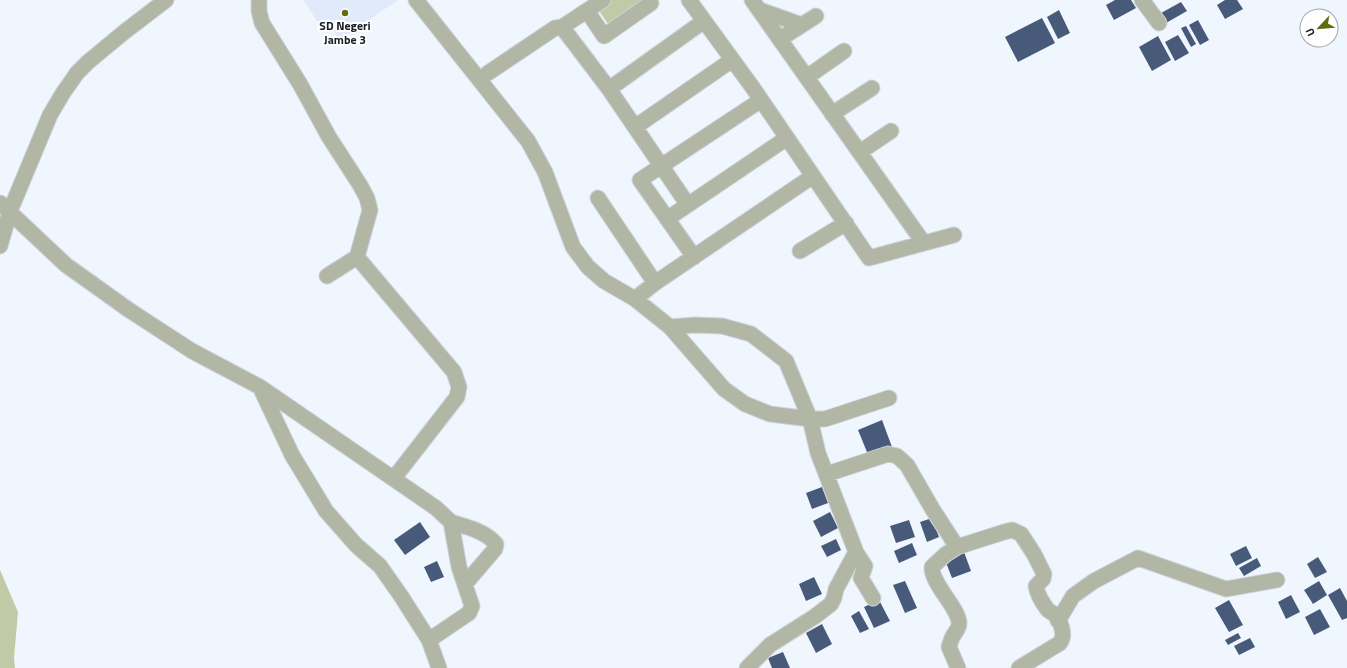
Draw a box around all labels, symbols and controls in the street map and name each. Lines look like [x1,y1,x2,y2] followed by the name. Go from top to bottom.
[340,8,350,18] marker: SD Negeri Jambe 3
[1299,8,1339,48] north arrow
[319,16,371,49] place label: SD Negeri Jambe 3
[1301,26,1319,39] text: U

